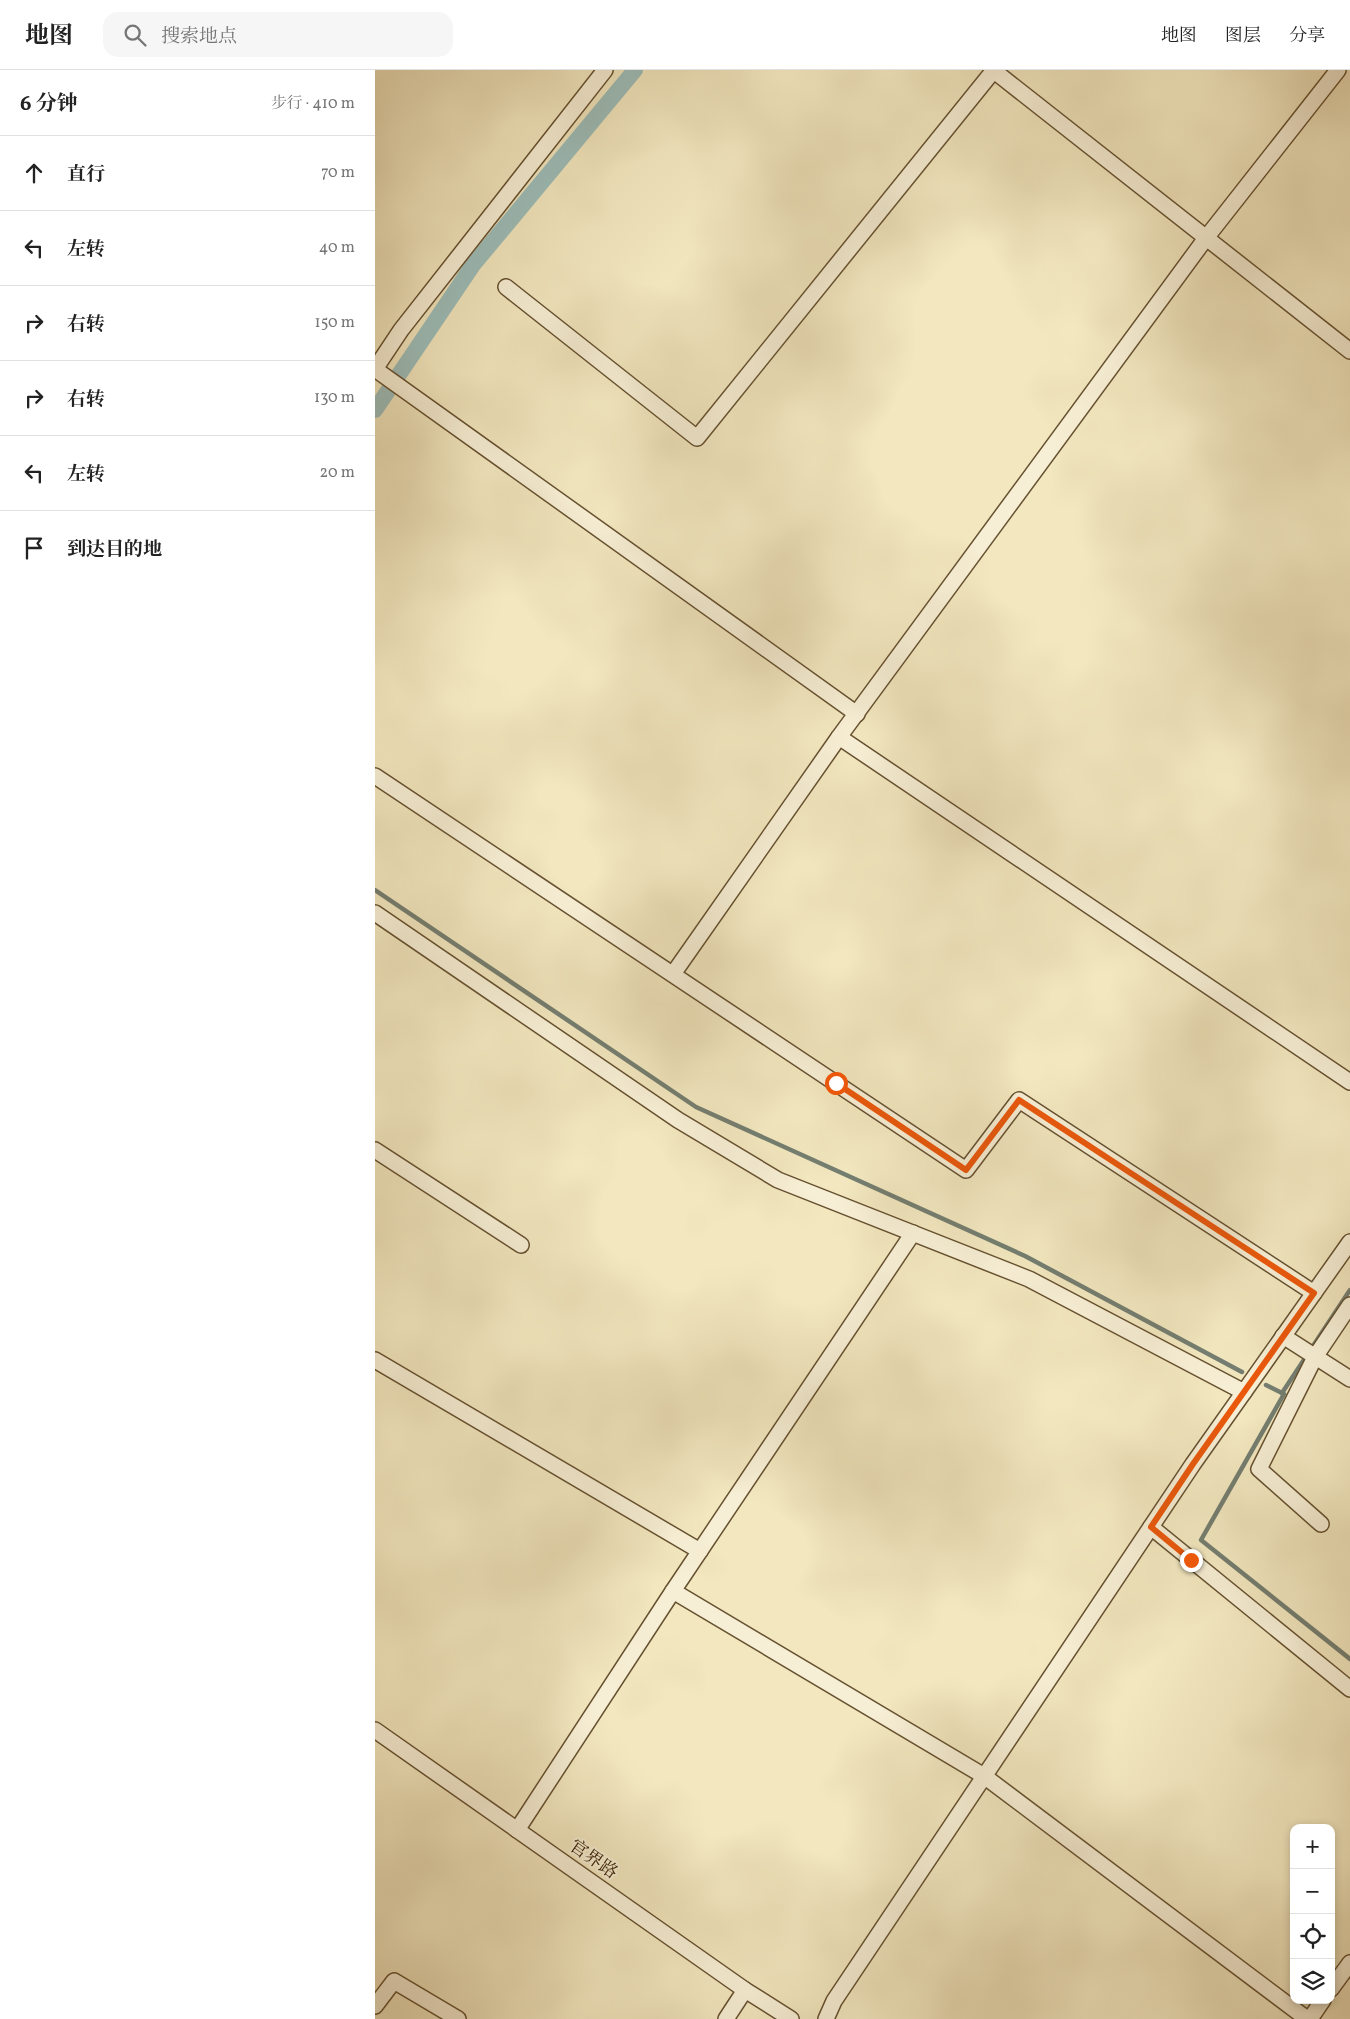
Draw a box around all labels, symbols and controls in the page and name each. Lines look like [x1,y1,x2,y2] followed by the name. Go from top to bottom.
[103,12,453,57] search box
[25,20,73,54] text: 地图
[121,21,149,49] icon: search
[161,24,237,50] text: 搜索地点
[1161,24,1197,49] text: 地图
[1225,24,1261,49] text: 图层
[1289,24,1325,49] text: 分享
[20,90,78,119] text: 6 分钟
[271,93,355,115] text: 步行 · 410 m
[20,159,48,187] icon: ahead
[67,162,105,188] text: 直行
[321,162,355,184] text: 70 m
[20,234,48,262] icon: left
[67,237,105,263] text: 左转
[319,237,355,259] text: 40 m
[20,309,48,337] icon: right
[67,312,105,338] text: 右转
[314,312,355,334] text: 150 m
[20,384,48,412] icon: right
[67,387,105,413] text: 右转
[314,387,355,409] text: 130 m
[20,459,48,487] icon: left
[67,462,105,488] text: 左转
[320,462,355,484] text: 20 m
[20,534,48,562] icon: arrive
[67,537,162,563] text: 到达目的地
[825,1072,848,1095] route start
[1180,1549,1203,1572] route end
[1290,1824,1335,2004] map controls
[1290,1824,1335,1869] button: +
[564,1834,622,1886] street label: 官界路
[1290,1869,1335,1914] button: −
[1290,1914,1335,1959] button: locate
[1290,1959,1335,2004] button: layers

